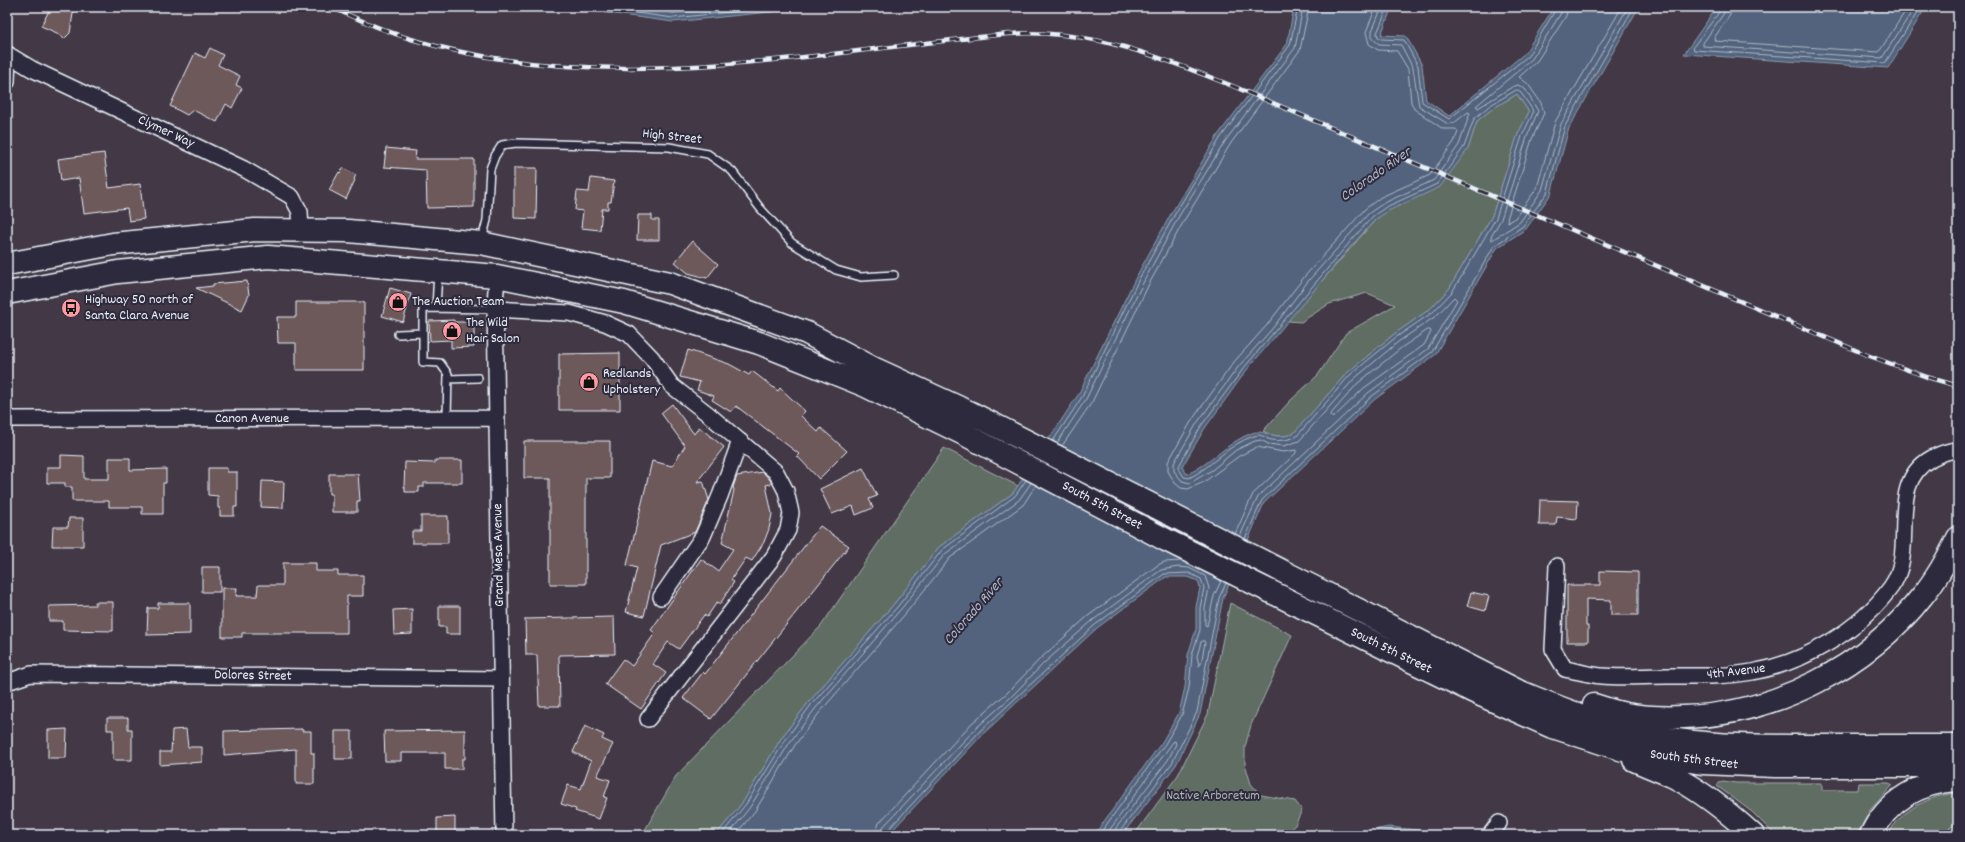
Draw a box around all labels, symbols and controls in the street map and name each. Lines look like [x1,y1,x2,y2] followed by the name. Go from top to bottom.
[134,110,198,154] street label: Clymer Way
[641,124,703,150] street label: High Street
[1336,141,1417,208] water label: Colorado River
[85,290,194,326] place label: Highway 50 north of Santa Clara Avenue
[387,291,409,313] shop icon: The Auction Team
[412,292,504,312] place label: The Auction Team
[60,297,82,319] bus stop icon: Highway 50 north of Santa Clara Avenue
[466,313,519,349] place label: The Wild Hair Salon
[441,320,463,342] shop icon: The Wild Hair Salon
[603,364,661,400] place label: Redlands Upholstery
[578,371,600,393] shop icon: Redlands Upholstery
[215,409,289,429] street label: Canon Avenue
[1058,476,1146,536] street label: South 5th Street
[488,503,510,607] street label: Grand Mesa Avenue
[939,573,1010,650] water label: Colorado River
[1347,623,1435,679] street label: South 5th Street
[1706,658,1766,686] street label: 4th Avenue
[214,665,292,687] street label: Dolores Street
[1649,745,1739,775] street label: South 5th Street
[1166,786,1260,806] park label: Native Arboretum

